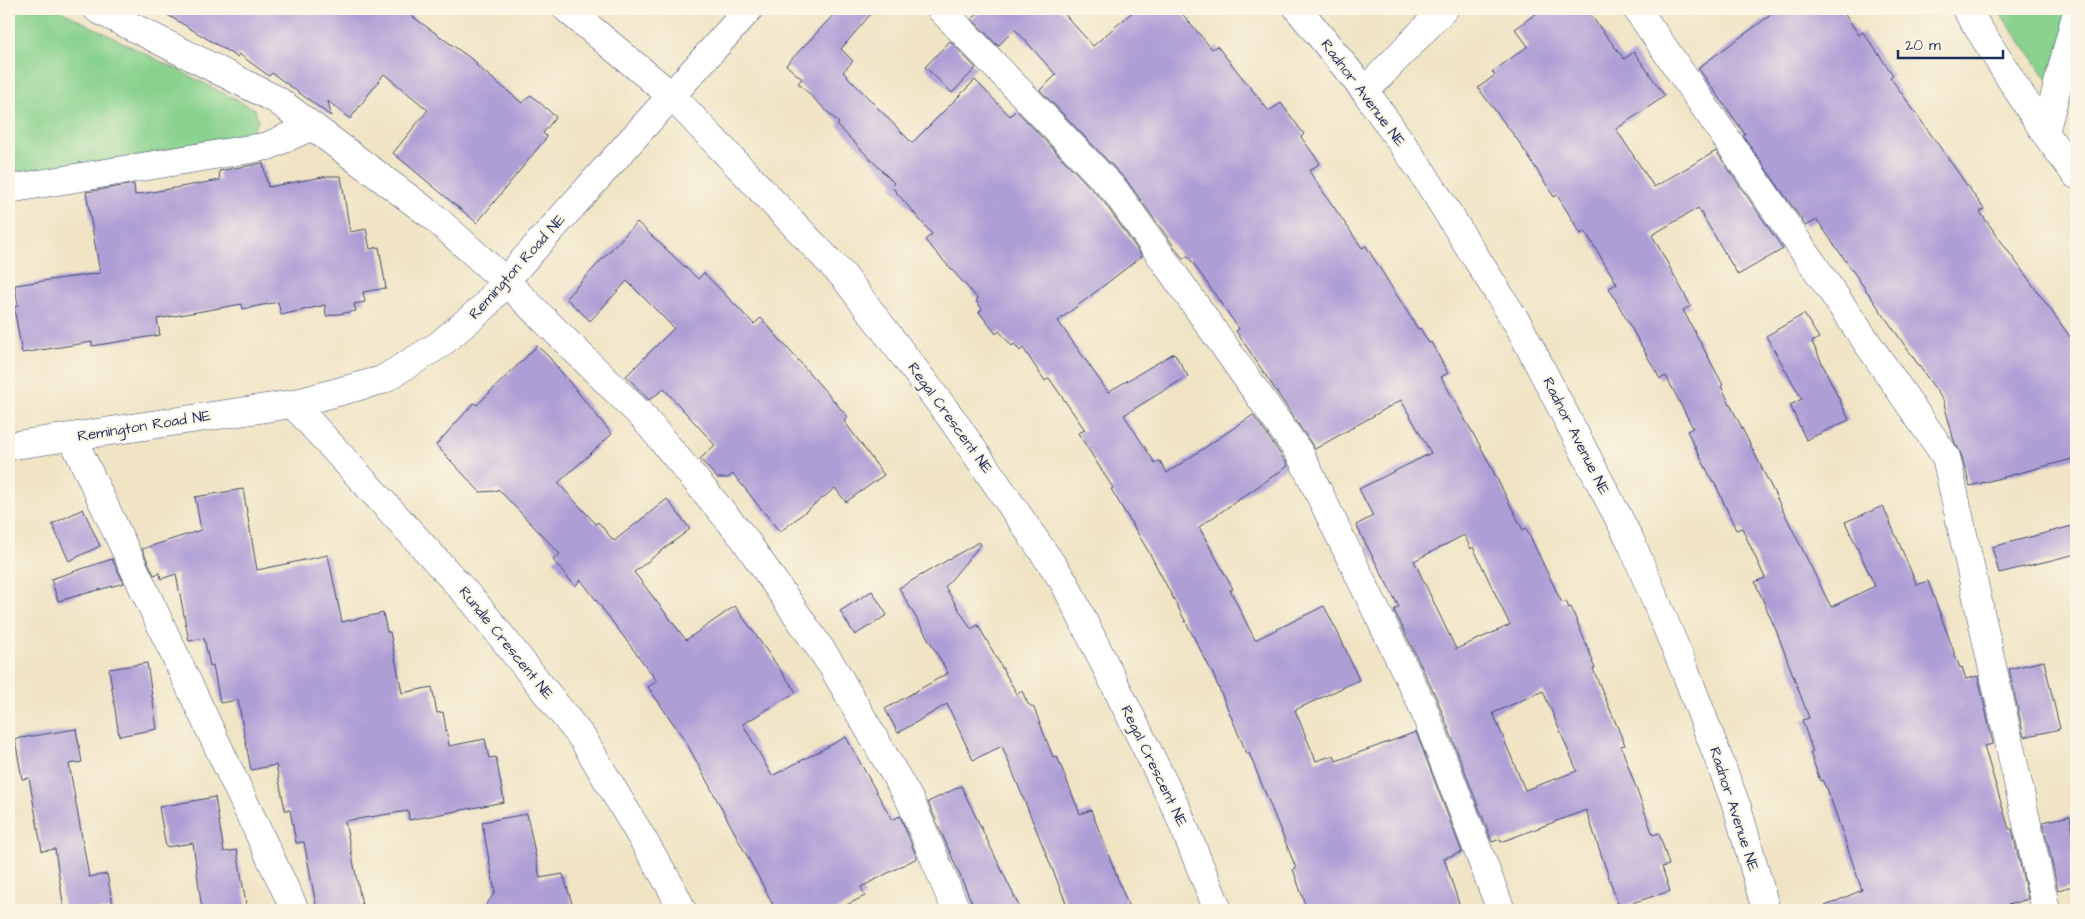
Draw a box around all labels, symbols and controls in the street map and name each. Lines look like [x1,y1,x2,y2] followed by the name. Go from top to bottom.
[1898,28,2002,60] scale bar
[1316,35,1410,151] street label: Radnor Avenue NE
[1905,35,1941,56] text: 20 m
[464,210,571,325] street label: Remington Road NE
[902,358,998,478] street label: Regal Crescent NE
[1537,374,1615,498] street label: Radnor Avenue NE
[76,405,212,448] street label: Remington Road NE
[454,582,558,704] street label: Rundle Crescent NE
[1115,702,1193,831] street label: Regal Crescent NE
[1704,744,1764,874] street label: Radnor Avenue NE

